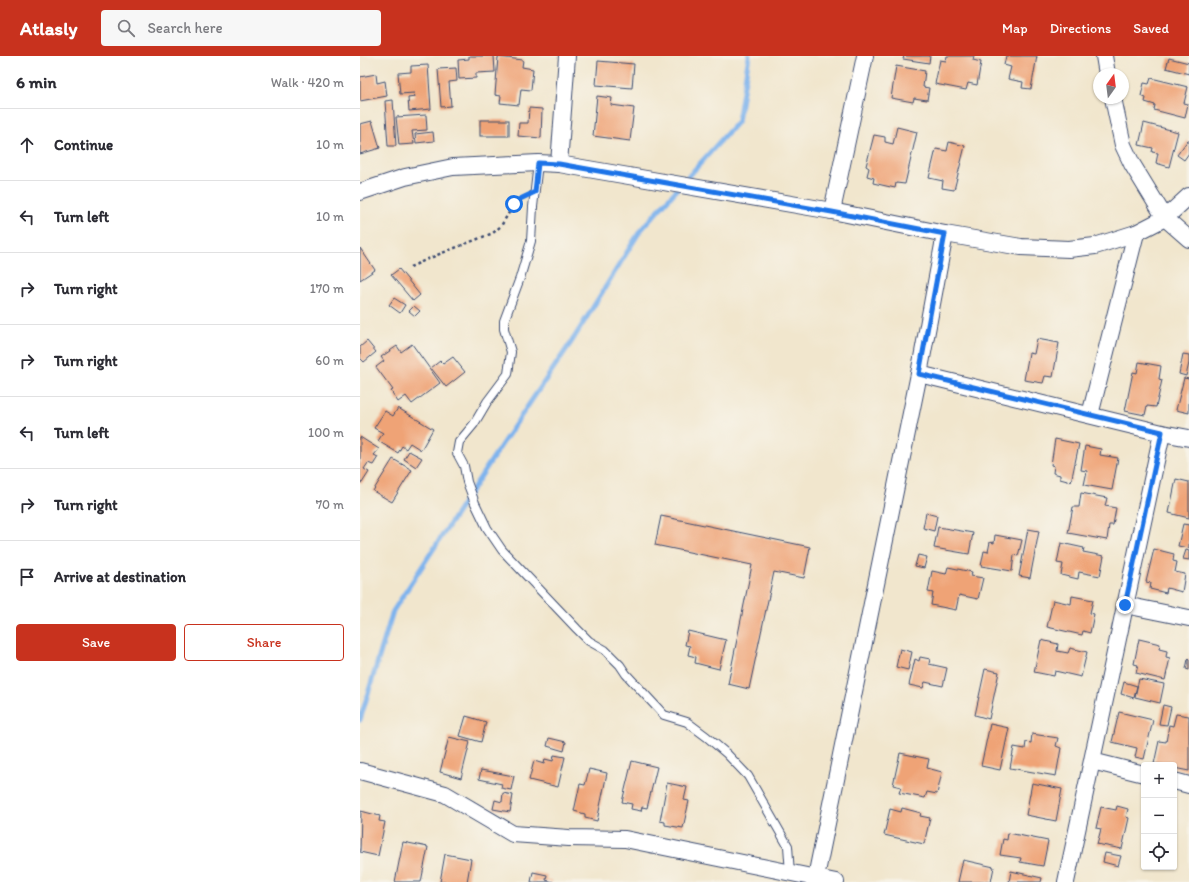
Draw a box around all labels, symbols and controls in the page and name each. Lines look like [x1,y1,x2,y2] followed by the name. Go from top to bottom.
[101,10,381,46] search box
[20,17,77,40] text: Atlasly
[115,17,137,39] icon: search
[147,19,223,37] text: Search here
[1002,20,1028,37] text: Map
[1050,20,1111,37] text: Directions
[1133,20,1169,37] text: Saved
[1093,68,1129,104] north arrow
[16,72,57,92] text: 6 min
[271,75,344,90] text: Walk · 420 m
[16,134,38,156] icon: ahead
[54,136,113,154] text: Continue
[316,137,344,152] text: 10 m
[505,195,523,213] route start
[16,206,38,228] icon: left
[54,208,109,226] text: Turn left
[316,209,344,224] text: 10 m
[16,278,38,300] icon: right
[54,280,118,298] text: Turn right
[310,281,344,296] text: 170 m
[16,350,38,372] icon: right
[54,352,118,370] text: Turn right
[315,353,344,368] text: 60 m
[16,422,38,444] icon: left
[54,424,109,442] text: Turn left
[308,425,344,440] text: 100 m
[16,494,38,516] icon: right
[54,496,118,514] text: Turn right
[316,497,344,512] text: 70 m
[16,566,38,588] icon: arrive
[54,568,186,586] text: Arrive at destination
[1116,596,1134,614] route end
[16,624,176,661] button: Save
[184,624,344,661] button: Share
[1141,762,1177,870] map controls
[1141,762,1177,798] button: +
[1141,798,1177,834] button: −
[1141,834,1177,870] button: locate

